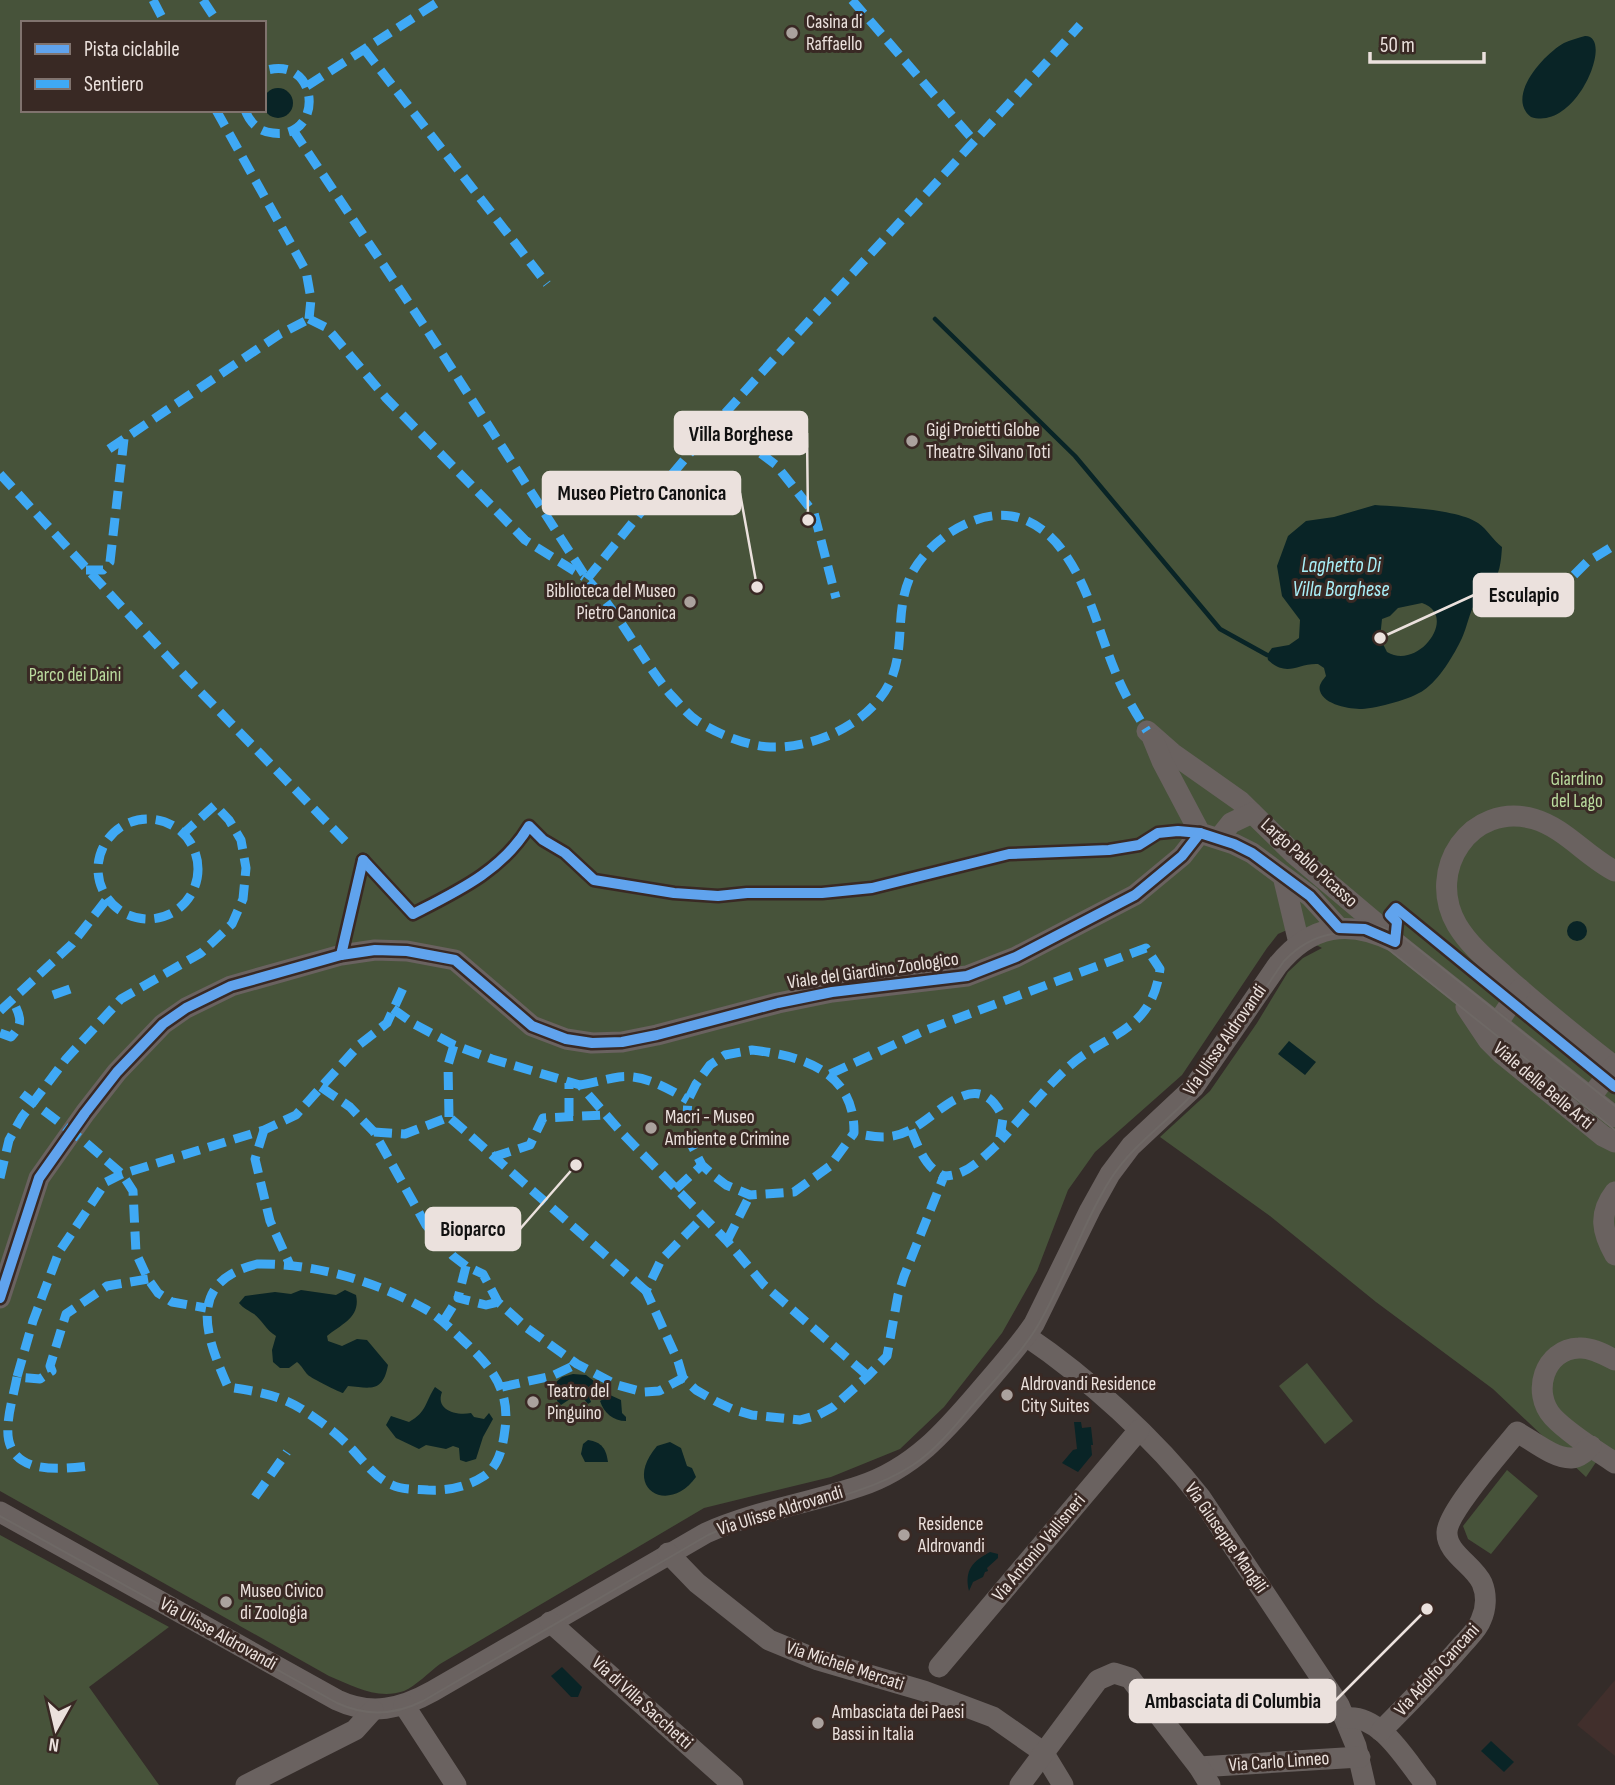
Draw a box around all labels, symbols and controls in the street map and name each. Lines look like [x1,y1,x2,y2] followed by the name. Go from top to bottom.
[806,11,863,56] place label: Casina di Raffaello
[21,21,266,112] legend
[1370,21,1484,65] scale bar
[784,25,800,41] marker: Casina di Raffaello
[1380,33,1415,58] text: 50 m
[84,37,180,62] text: Pista ciclabile
[84,72,144,97] text: Sentiero
[675,412,807,454] callout: Villa Borghese
[926,419,1051,464] place label: Gigi Proietti Globe Theatre Silvano Toti
[689,422,793,447] text: Villa Borghese
[904,433,920,449] marker: Gigi Proietti Globe Theatre Silvano Toti
[543,472,740,514] callout: Museo Pietro Canonica
[558,481,726,506] text: Museo Pietro Canonica
[1293,553,1389,602] water label: Laghetto Di Villa Borghese
[1474,574,1573,616] callout: Esculapio
[546,580,676,625] place label: Biblioteca del Museo Pietro Canonica
[1489,583,1559,608] text: Esculapio
[682,594,698,610] marker: Biblioteca del Museo Pietro Canonica
[29,664,121,687] park label: Parco dei Daini
[1551,768,1604,813] park label: Giardino del Lago
[1256,813,1362,913] street label: Largo Pablo Picasso
[786,948,960,994] street label: Viale del Giardino Zoologico
[1178,980,1272,1100] street label: Via Ulisse Aldrovandi
[1488,1037,1598,1135] street label: Viale delle Belle Arti
[664,1106,790,1151] place label: Macri - Museo Ambiente e Crimine
[643,1120,659,1136] marker: Macri - Museo Ambiente e Crimine
[426,1208,520,1250] callout: Bioparco
[440,1217,506,1242] text: Bioparco
[1020,1373,1156,1418] place label: Aldrovandi Residence City Suites
[547,1380,609,1425] place label: Teatro del Pinguino
[999,1387,1015,1403] marker: Aldrovandi Residence City Suites
[525,1394,541,1410] marker: Teatro del Pinguino
[1179,1478,1273,1598] street label: Via Giuseppe Mangili
[714,1481,846,1541] street label: Via Ulisse Aldrovandi
[987,1490,1091,1606] street label: Via Antonio Vallisneri
[917,1513,985,1558] place label: Residence Aldrovandi
[896,1527,912,1543] marker: Residence Aldrovandi
[240,1580,324,1625] place label: Museo Civico di Zoologia
[156,1592,280,1676] street label: Via Ulisse Aldrovandi
[218,1594,234,1610] marker: Museo Civico di Zoologia
[1390,1619,1484,1721] street label: Via Adolfo Cancani
[783,1636,907,1696] street label: Via Michele Mercati
[587,1652,697,1754] street label: Via di Villa Sacchetti
[1130,1680,1335,1722] callout: Ambasciata di Columbia
[1144,1689,1321,1714] text: Ambasciata di Columbia
[21,1694,91,1764] north arrow
[831,1701,964,1746] place label: Ambasciata dei Paesi Bassi in Italia
[810,1715,826,1731] marker: Ambasciata dei Paesi Bassi in Italia
[47,1732,60,1756] text: N
[1228,1747,1330,1777] street label: Via Carlo Linneo

